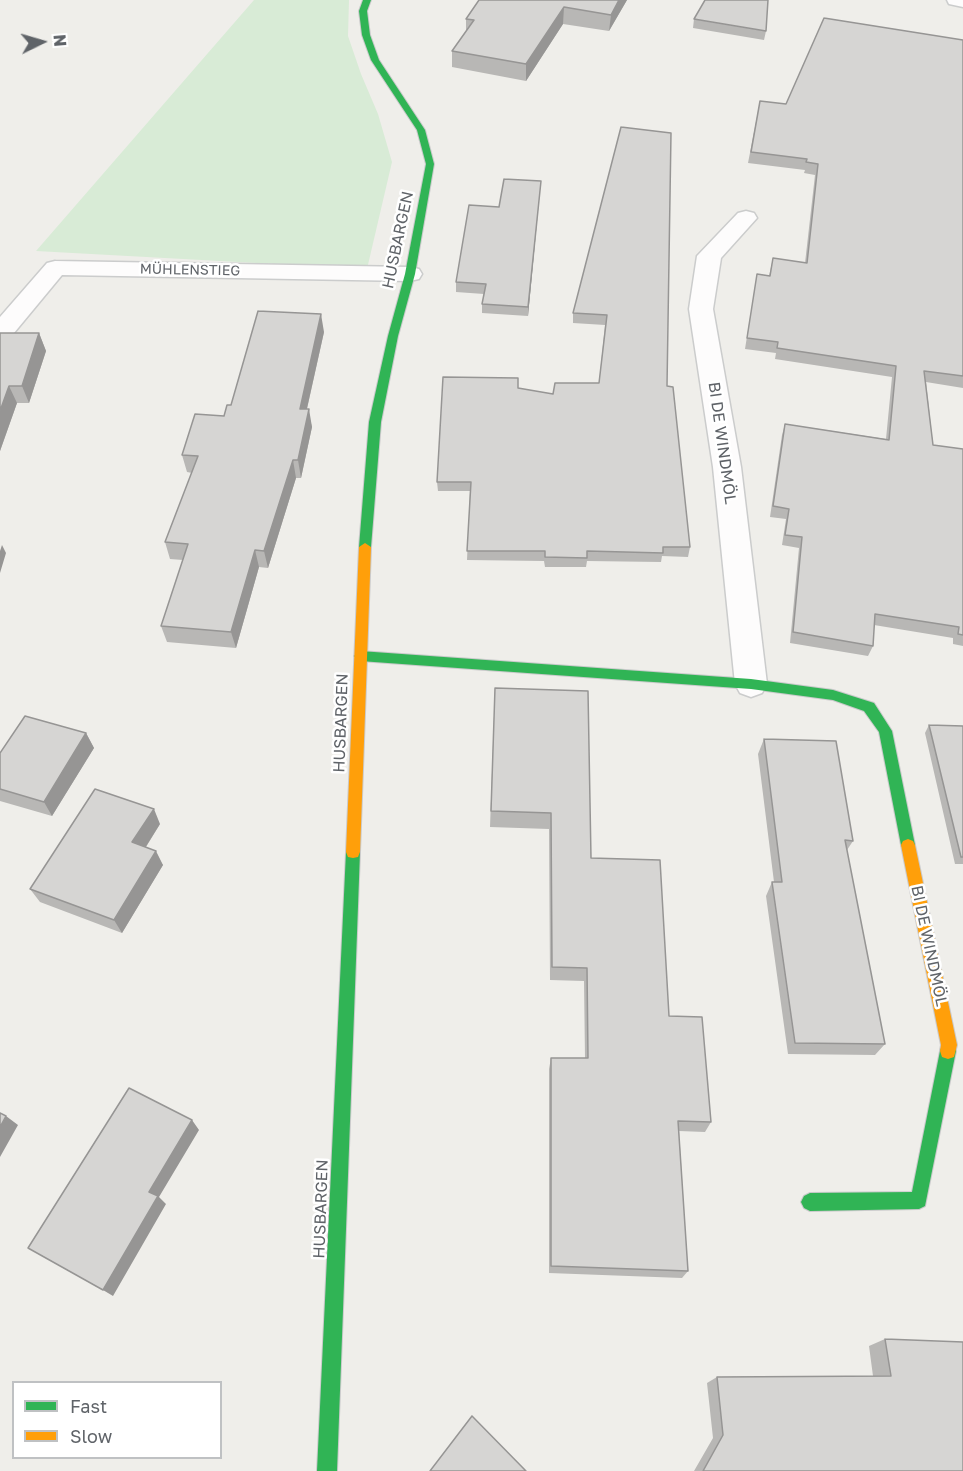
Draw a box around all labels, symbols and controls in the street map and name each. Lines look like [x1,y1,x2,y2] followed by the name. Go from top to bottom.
[12,12,72,72] north arrow
[49,33,70,47] text: N
[378,189,418,291] street label: HUSBARGEN
[140,261,240,279] street label: MÜHLENSTIEG
[704,381,740,505] street label: BI DE WINDMÖL
[330,673,352,773] street label: HUSBARGEN
[907,884,951,1008] street label: BI DE WINDMÖL
[310,1159,332,1259] street label: HUSBARGEN
[12,1381,222,1459] legend
[70,1395,107,1417] text: Fast
[70,1425,112,1447] text: Slow

